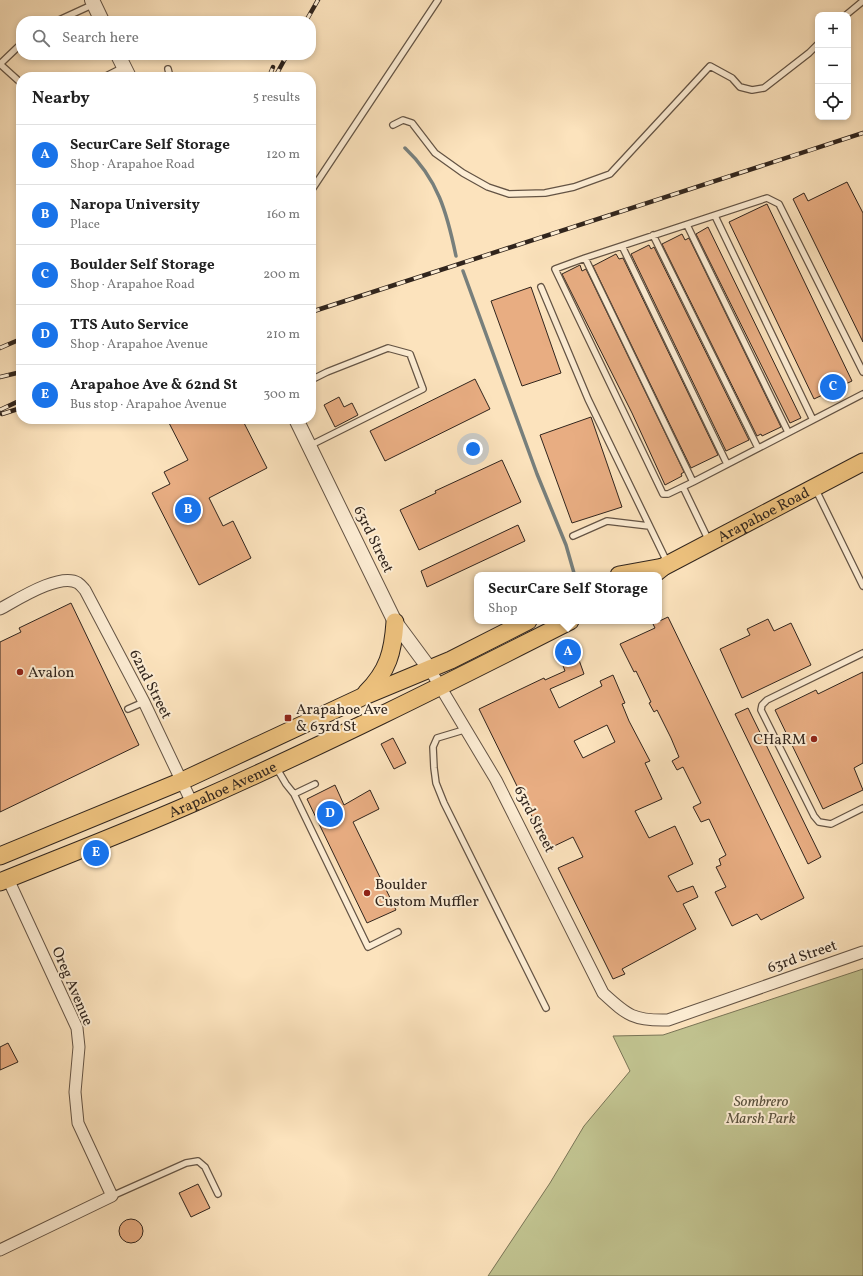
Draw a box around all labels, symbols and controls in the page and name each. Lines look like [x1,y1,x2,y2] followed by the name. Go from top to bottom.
[815,12,851,120] map controls
[815,12,851,48] button: +
[16,16,316,60] search box
[30,27,52,49] icon: search
[62,28,139,49] text: Search here
[815,48,851,84] button: −
[815,84,851,120] button: locate
[32,87,90,110] text: Nearby
[253,89,300,107] text: 5 results
[70,135,230,156] text: SecurCare Self Storage
[40,146,50,164] text: A
[266,146,300,164] text: 120 m
[70,156,195,174] text: Shop · Arapahoe Road
[70,195,200,216] text: Naropa University
[41,206,49,224] text: B
[266,206,300,224] text: 160 m
[70,216,100,234] text: Place
[70,255,215,276] text: Boulder Self Storage
[41,266,49,284] text: C
[263,266,300,284] text: 200 m
[70,276,195,294] text: Shop · Arapahoe Road
[70,315,188,336] text: TTS Auto Service
[40,326,50,344] text: D
[266,326,300,344] text: 210 m
[70,336,208,354] text: Shop · Arapahoe Avenue
[820,372,846,402] pin: C
[70,375,237,396] text: Arapahoe Ave & 62nd St
[41,386,49,404] text: E
[264,386,300,404] text: 300 m
[70,396,227,414] text: Bus stop · Arapahoe Avenue
[463,439,483,459] your location
[714,483,814,549] street label: Arapahoe Road
[175,495,201,525] pin: B
[347,503,398,577] street label: 63rd Street
[474,572,662,624] popup
[488,579,648,600] text: SecurCare Self Storage
[488,600,517,618] text: Shop
[555,637,581,667] pin: A
[123,646,176,723] street label: 62nd Street
[28,663,75,684] place label: Avalon
[15,667,25,677] marker: Avalon
[296,700,388,738] place label: Arapahoe Ave & 63rd St
[283,713,293,723] marker: Arapahoe Ave & 63rd St
[753,730,806,751] place label: CHaRM
[809,734,819,744] marker: CHaRM
[166,757,281,824] street label: Arapahoe Avenue
[508,783,559,857] street label: 63rd Street
[317,799,343,829] pin: D
[83,838,109,868] pin: E
[375,875,479,913] place label: Boulder Custom Muffler
[362,888,372,898] marker: Boulder Custom Muffler
[765,936,840,979] street label: 63rd Street
[46,944,98,1029] street label: Oreg Avenue
[725,1092,796,1130] park label: Sombrero Marsh Park

